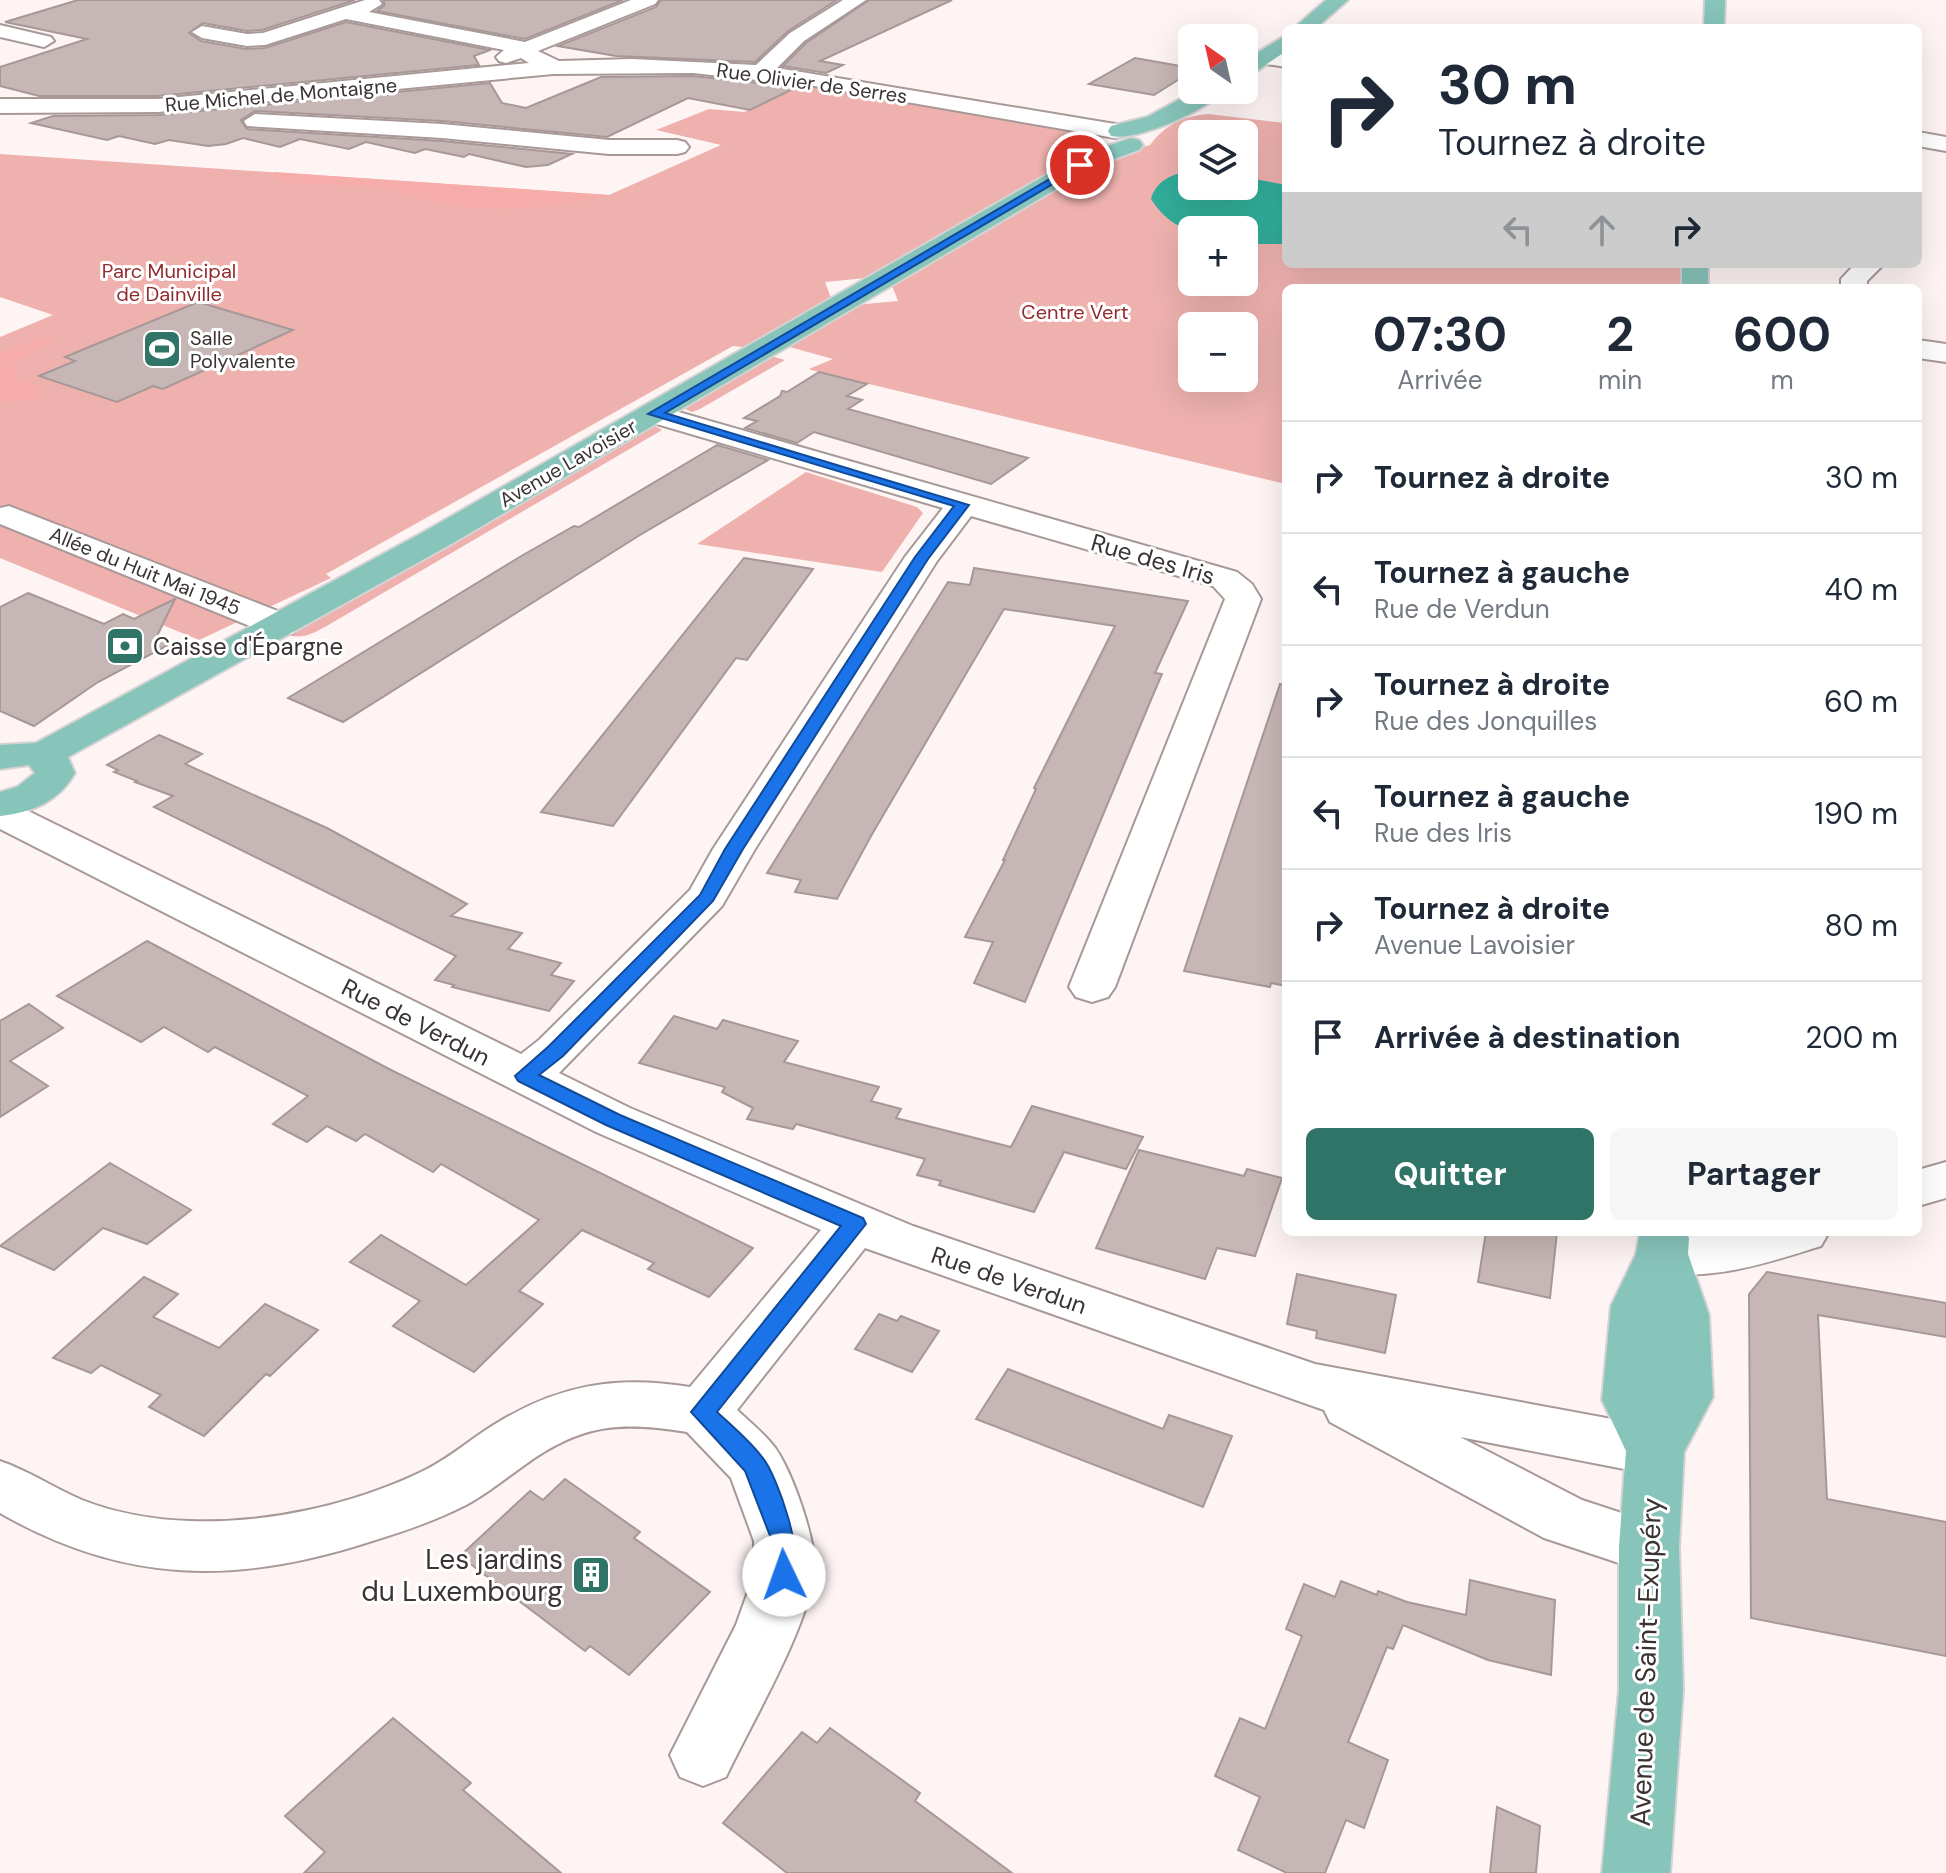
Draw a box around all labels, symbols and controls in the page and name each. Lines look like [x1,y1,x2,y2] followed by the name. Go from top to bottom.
[1178,24,1258,104] north arrow
[1178,24,1258,392] map controls
[1438,48,1577,121] text: 30 m
[1306,56,1410,160] icon: right
[715,57,909,109] street label: Rue Olivier de Serres
[164,72,398,118] street label: Rue Michel de Montaigne
[1438,119,1706,166] text: Tournez à droite
[1178,120,1258,200] button: layers
[1046,131,1114,199] pin
[1058,143,1102,187] icon: arrive
[1496,208,1540,252] icon: left
[1580,208,1624,252] icon: ahead
[1664,208,1708,252] icon: right
[1178,216,1258,296] button: +
[102,258,236,307] park label: Parc Municipal de Dainville
[1021,299,1129,325] park label: Centre Vert
[1373,303,1507,366] text: 07:30
[1606,303,1634,366] text: 2
[1733,303,1831,366] text: 600
[1178,312,1258,392] button: −
[190,325,296,374] place label: Salle Polyvalente
[141,328,183,370] sports icon: Salle Polyvalente
[1397,363,1483,397] text: Arrivée
[1598,363,1642,397] text: min
[1771,363,1794,397] text: m
[495,413,641,513] street label: Avenue Lavoisier
[1306,455,1350,499] icon: right
[1374,458,1610,497] text: Tournez à droite
[1825,458,1898,497] text: 30 m
[46,521,244,621] street label: Allée du Huit Mai 1945
[1087,527,1219,591] street label: Rue des Iris
[1374,553,1630,592] text: Tournez à gauche
[1306,567,1350,611] icon: left
[1825,570,1898,609] text: 40 m
[1374,592,1550,626] text: Rue de Verdun
[104,625,146,667] bank icon: Caisse d'Épargne
[153,631,343,662] place label: Caisse d'Épargne
[1374,665,1610,704] text: Tournez à droite
[1306,679,1350,723] icon: right
[1824,682,1898,721] text: 60 m
[1374,704,1597,738] text: Rue des Jonquilles
[1374,777,1630,816] text: Tournez à gauche
[1306,791,1350,835] icon: left
[1815,794,1898,833] text: 190 m
[1374,816,1512,850] text: Rue des Iris
[1374,889,1610,928] text: Tournez à droite
[1306,903,1350,947] icon: right
[1825,906,1898,945] text: 80 m
[1374,928,1575,962] text: Avenue Lavoisier
[337,971,495,1073] street label: Rue de Verdun
[1306,1015,1350,1059] icon: arrive
[1374,1018,1680,1057] text: Arrivée à destination
[1805,1018,1898,1057] text: 200 m
[1306,1128,1594,1220] button: Quitter
[1610,1128,1898,1220] button: Partager
[927,1239,1091,1321] street label: Rue de Verdun
[1622,1497,1670,1827] street label: Avenue de Saint-Exupéry
[742,1533,826,1617] position arrow
[361,1541,563,1610] place label: Les jardins du Luxembourg
[570,1554,612,1596] building icon: Les jardins du Luxembourg

